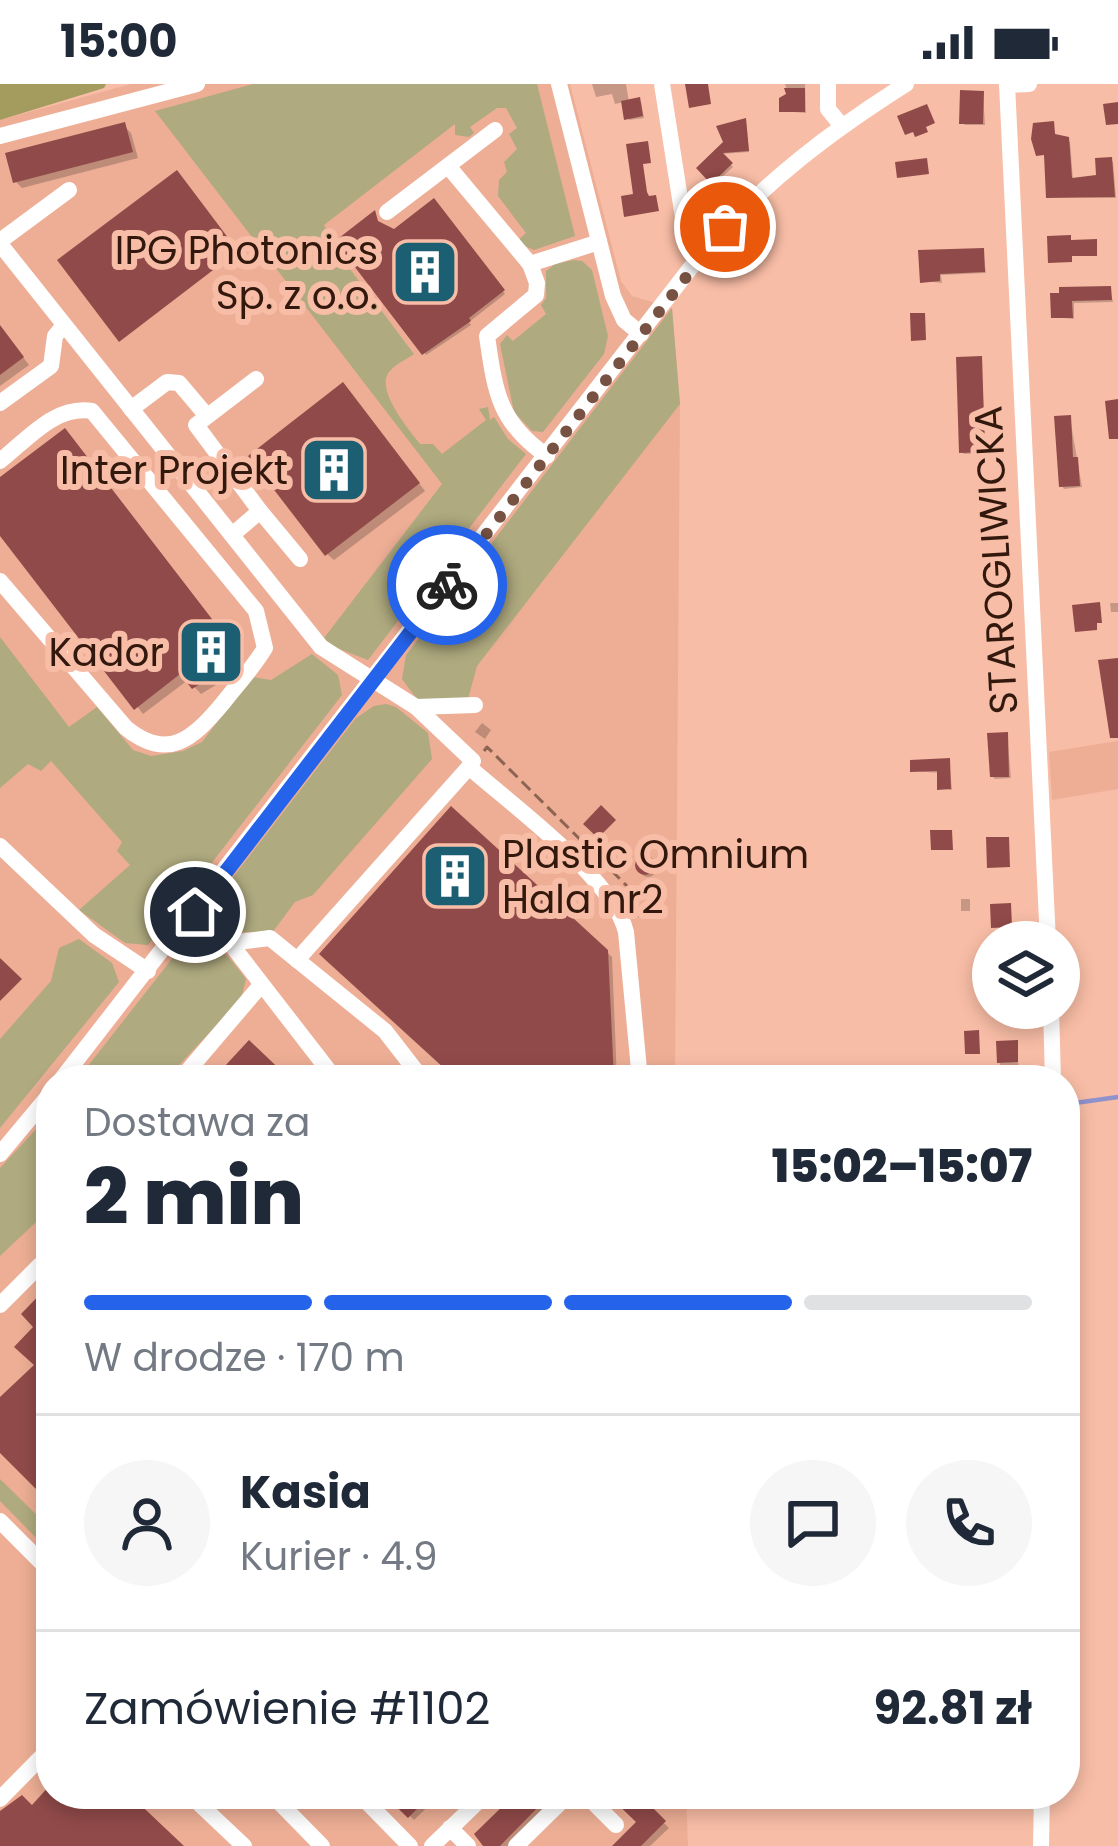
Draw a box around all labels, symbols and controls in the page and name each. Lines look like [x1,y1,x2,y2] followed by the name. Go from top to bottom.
[60,10,178,73] text: 15:00
[674,176,776,278] pin
[692,194,758,260] icon: bag
[115,223,378,323] place label: IPG Photonics Sp. z o.o.
[390,237,460,307] building icon: IPG Photonics Sp. z o.o.
[960,404,1032,716] street label: STAROGLIWICKA
[299,435,369,505] building icon: Inter Projekt
[60,443,288,498] place label: Inter Projekt
[387,525,507,645] courier
[414,552,480,618] icon: bike
[176,617,246,687] building icon: Kador
[48,625,164,680] place label: Kador
[502,827,809,927] place label: Plastic Omnium Hala nr2
[420,841,490,911] building icon: Plastic Omnium Hala nr2
[144,861,246,963] pin
[162,879,228,945] icon: home
[972,921,1080,1029] map controls
[972,921,1080,1029] button: layers
[84,1095,310,1150] text: Dostawa za
[772,1135,1032,1198] text: 15:02–15:07
[84,1142,304,1251] text: 2 min
[84,1330,405,1385] text: W drodze · 170 m
[84,1460,210,1586] button: person
[750,1460,876,1586] button: chat
[906,1460,1032,1586] button: phone
[240,1461,371,1524] text: Kasia
[240,1529,438,1584] text: Kurier · 4.9
[84,1677,490,1740] text: Zamówienie #1102
[874,1677,1032,1740] text: 92.81 zł

